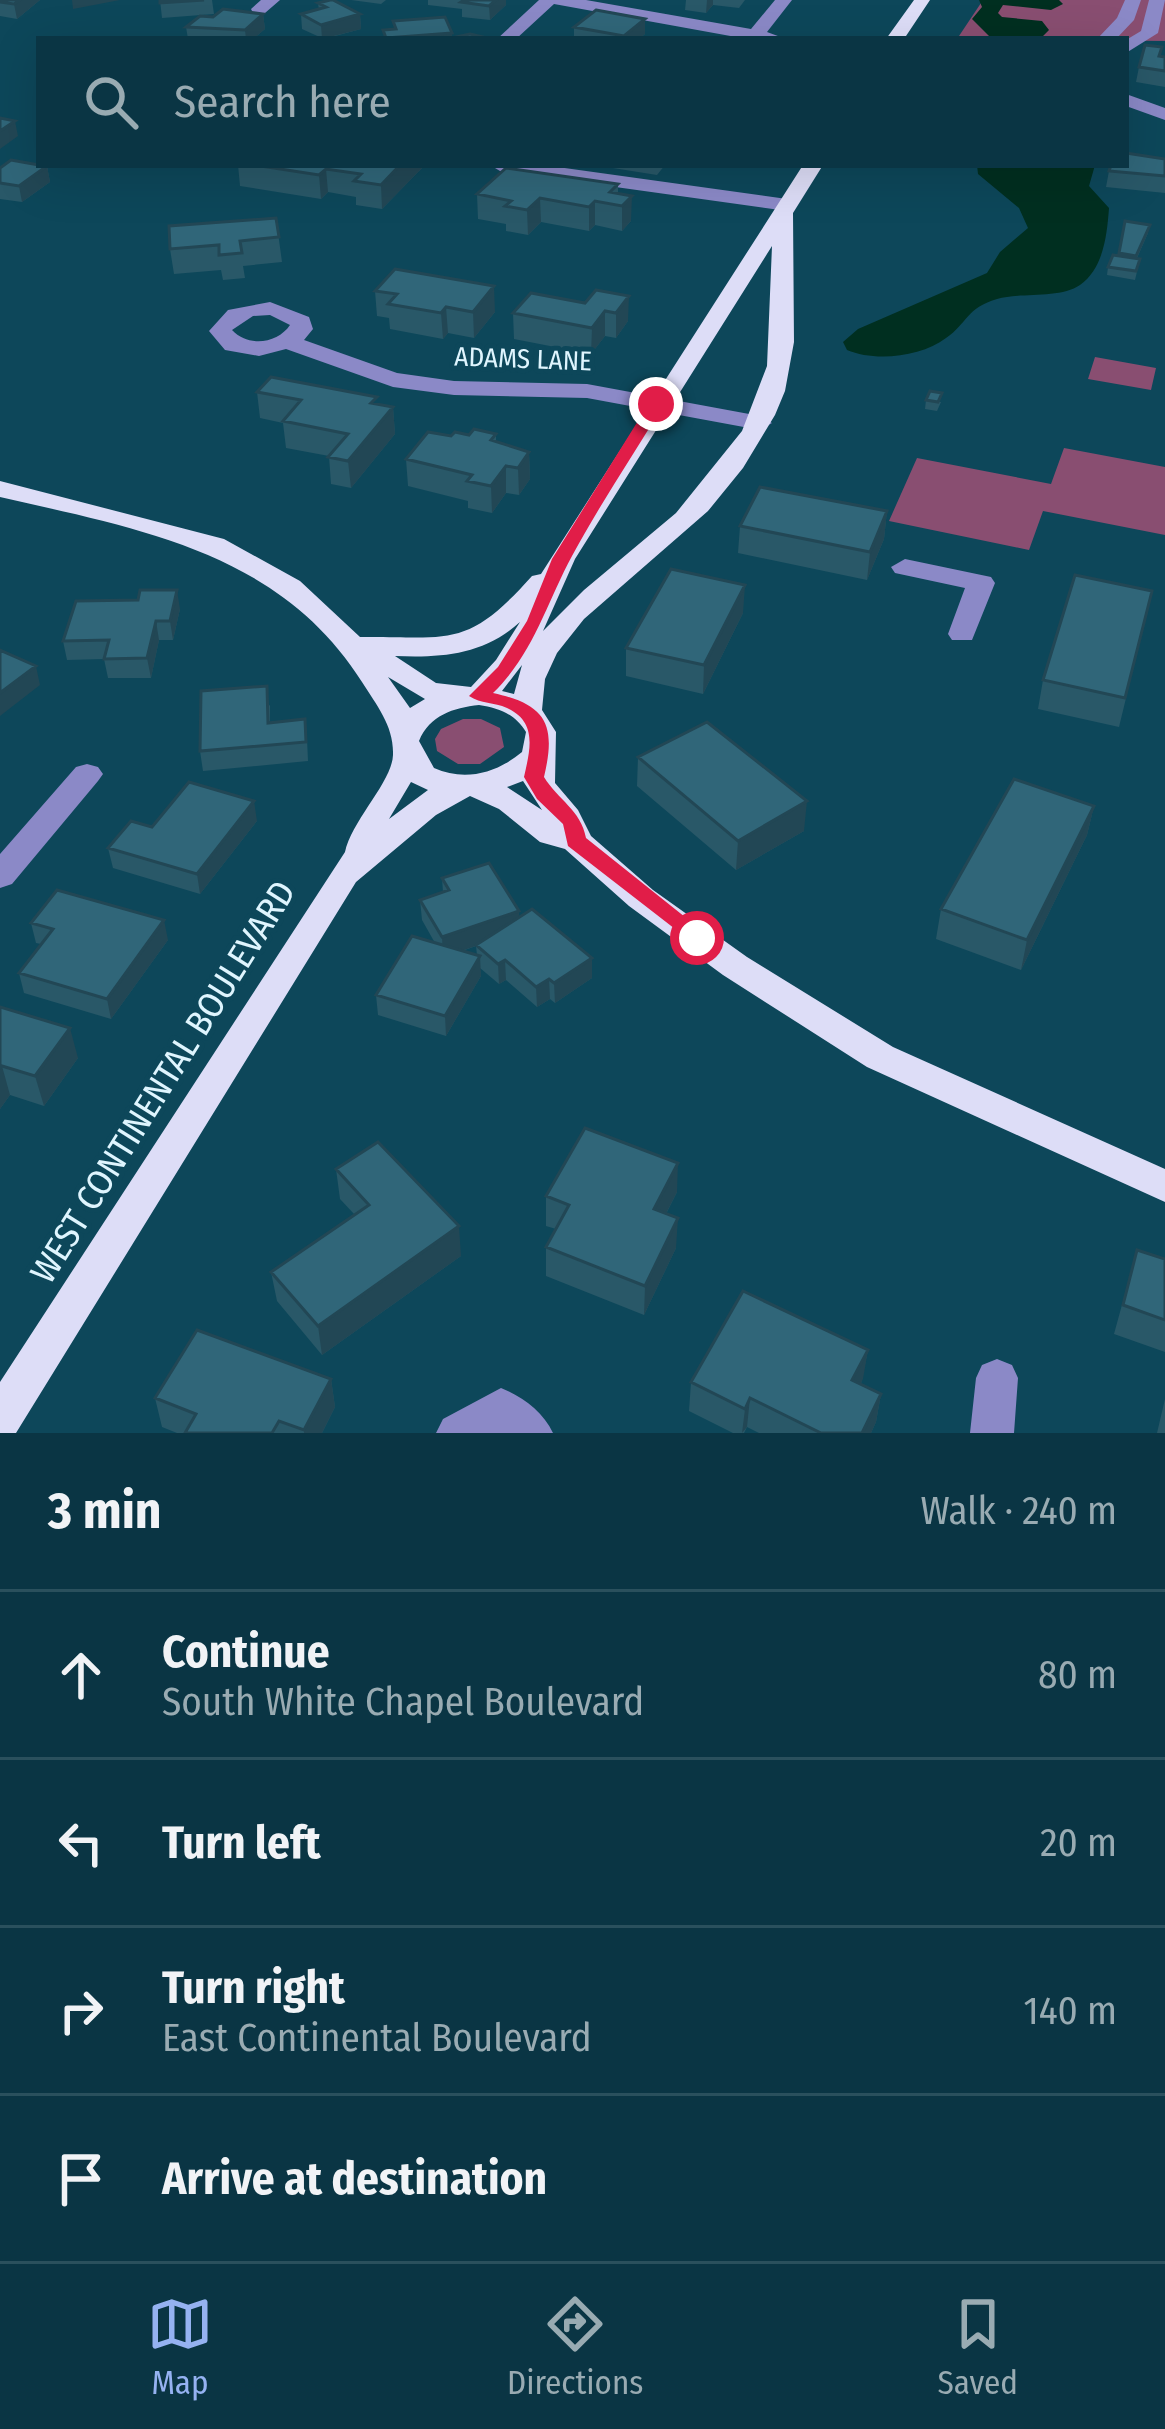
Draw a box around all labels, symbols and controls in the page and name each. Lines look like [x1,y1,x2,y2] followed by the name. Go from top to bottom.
[36,36,1129,168] search box
[78,69,144,135] icon: search
[174,75,391,129] text: Search here
[454,341,592,377] street label: ADAMS LANE
[629,377,683,431] route end
[21,873,305,1291] street label: WEST CONTINENTAL BOULEVARD
[670,911,724,965] route start
[48,1480,162,1542] text: 3 min
[920,1488,1117,1534] text: Walk · 240 m
[162,1625,330,1679] text: Continue
[48,1642,114,1708] icon: ahead
[1038,1652,1117,1698] text: 80 m
[162,1679,644,1725] text: South White Chapel Boulevard
[48,1810,114,1876] icon: left
[162,1816,321,1870] text: Turn left
[1040,1820,1117,1866] text: 20 m
[162,1961,345,2015] text: Turn right
[48,1978,114,2044] icon: right
[1023,1988,1117,2034] text: 140 m
[162,2015,592,2061] text: East Continental Boulevard
[48,2146,114,2212] icon: arrive
[162,2152,547,2206] text: Arrive at destination
[147,2291,213,2403] tab: Map
[507,2291,643,2403] tab: Directions
[937,2291,1018,2403] tab: Saved

